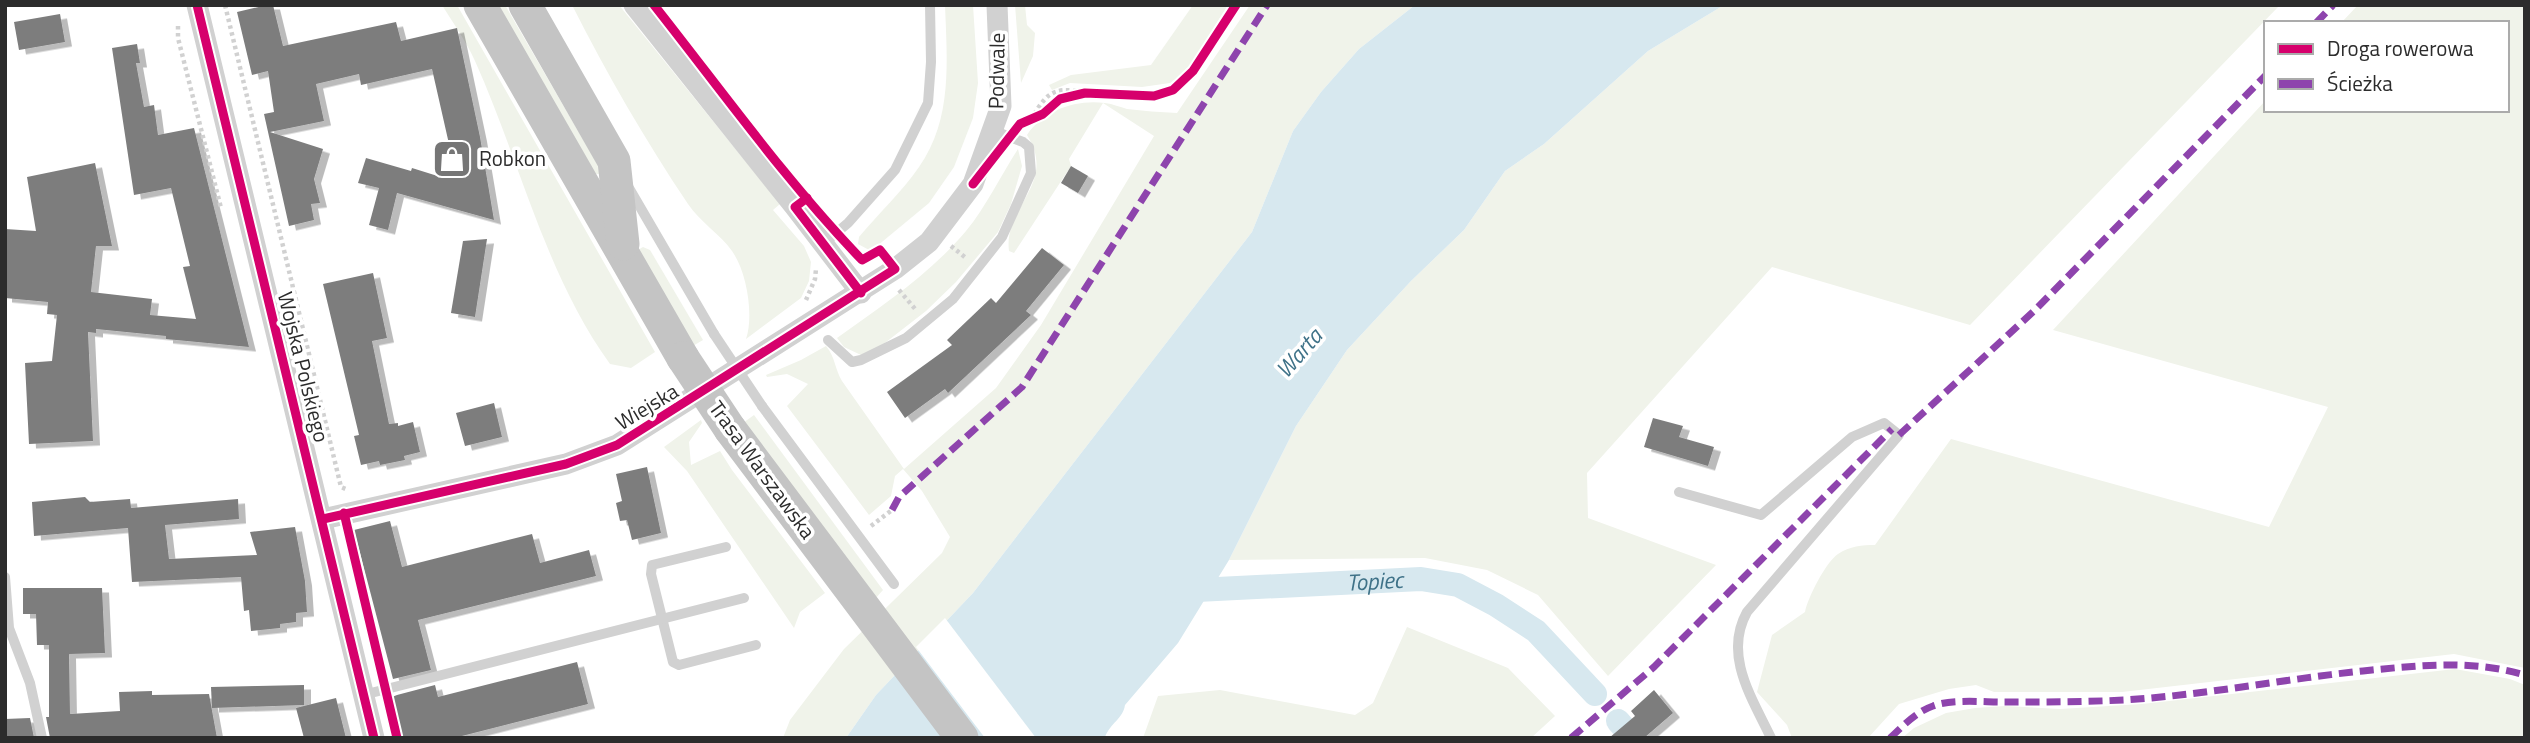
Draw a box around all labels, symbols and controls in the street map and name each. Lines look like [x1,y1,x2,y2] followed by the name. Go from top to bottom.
[2264,21,2509,112] legend
[979,32,1013,109] street label: Podwale
[2327,32,2474,64] text: Droga rowerowa
[2327,67,2393,99] text: Ścieżka
[431,138,473,180] shop icon: Robkon
[479,142,546,174] place label: Robkon
[270,288,338,445] street label: Wojska Polskiego
[1267,319,1331,385] water label: Warta
[609,374,685,438] street label: Wiejska
[702,394,824,546] street label: Trasa Warszawska
[1346,562,1407,600] water label: Topiec

